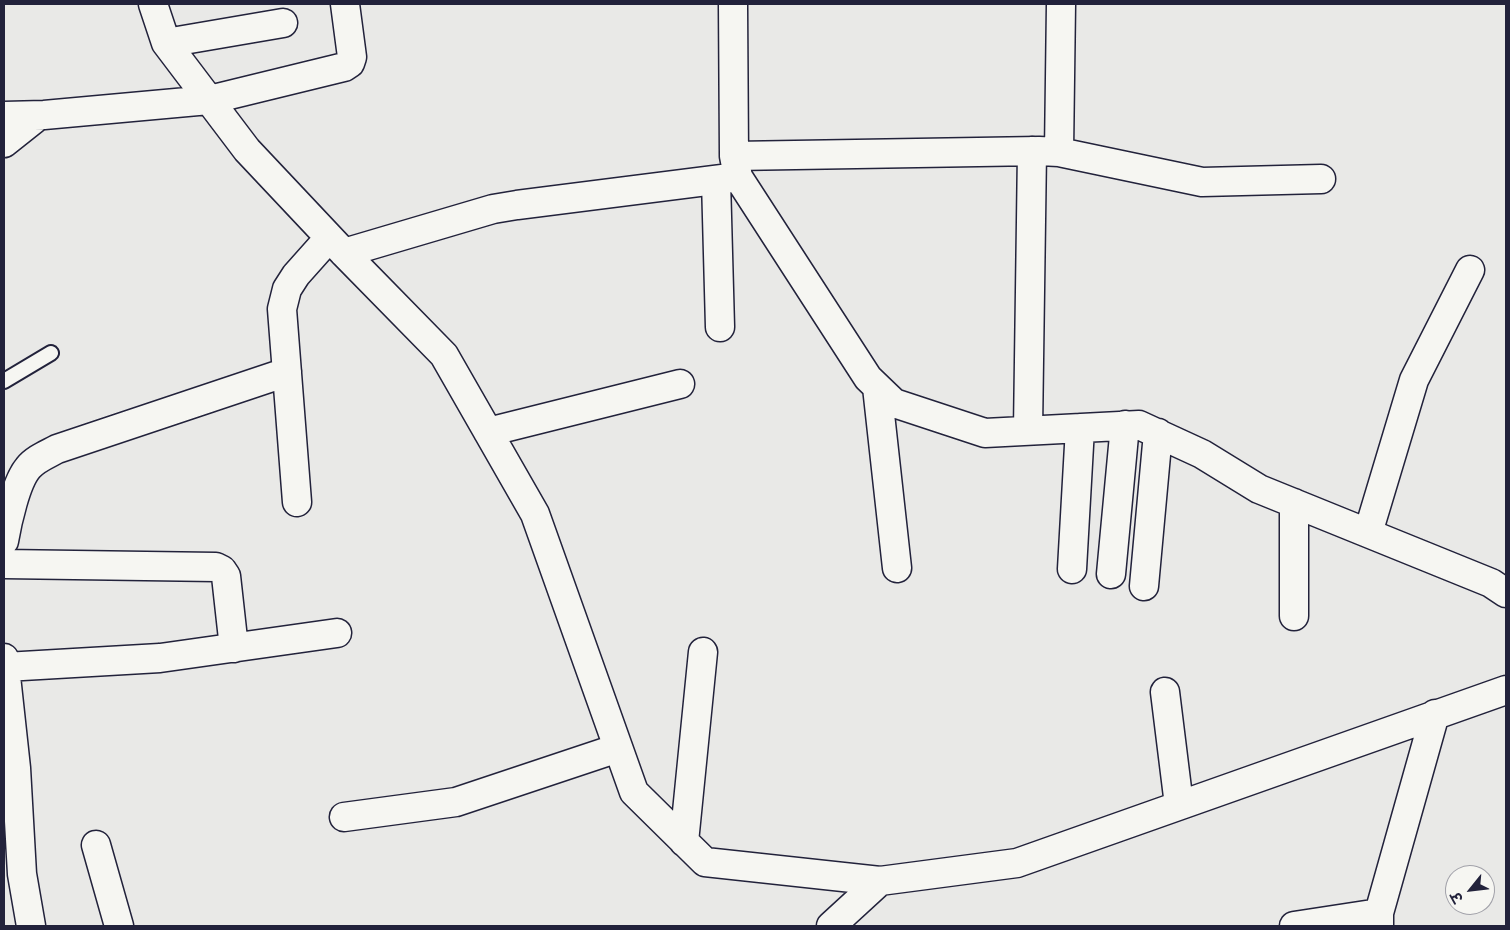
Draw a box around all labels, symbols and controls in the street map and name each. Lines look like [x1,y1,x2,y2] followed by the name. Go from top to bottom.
[1445,865,1495,915] north arrow
[1448,889,1467,905] text: उ

